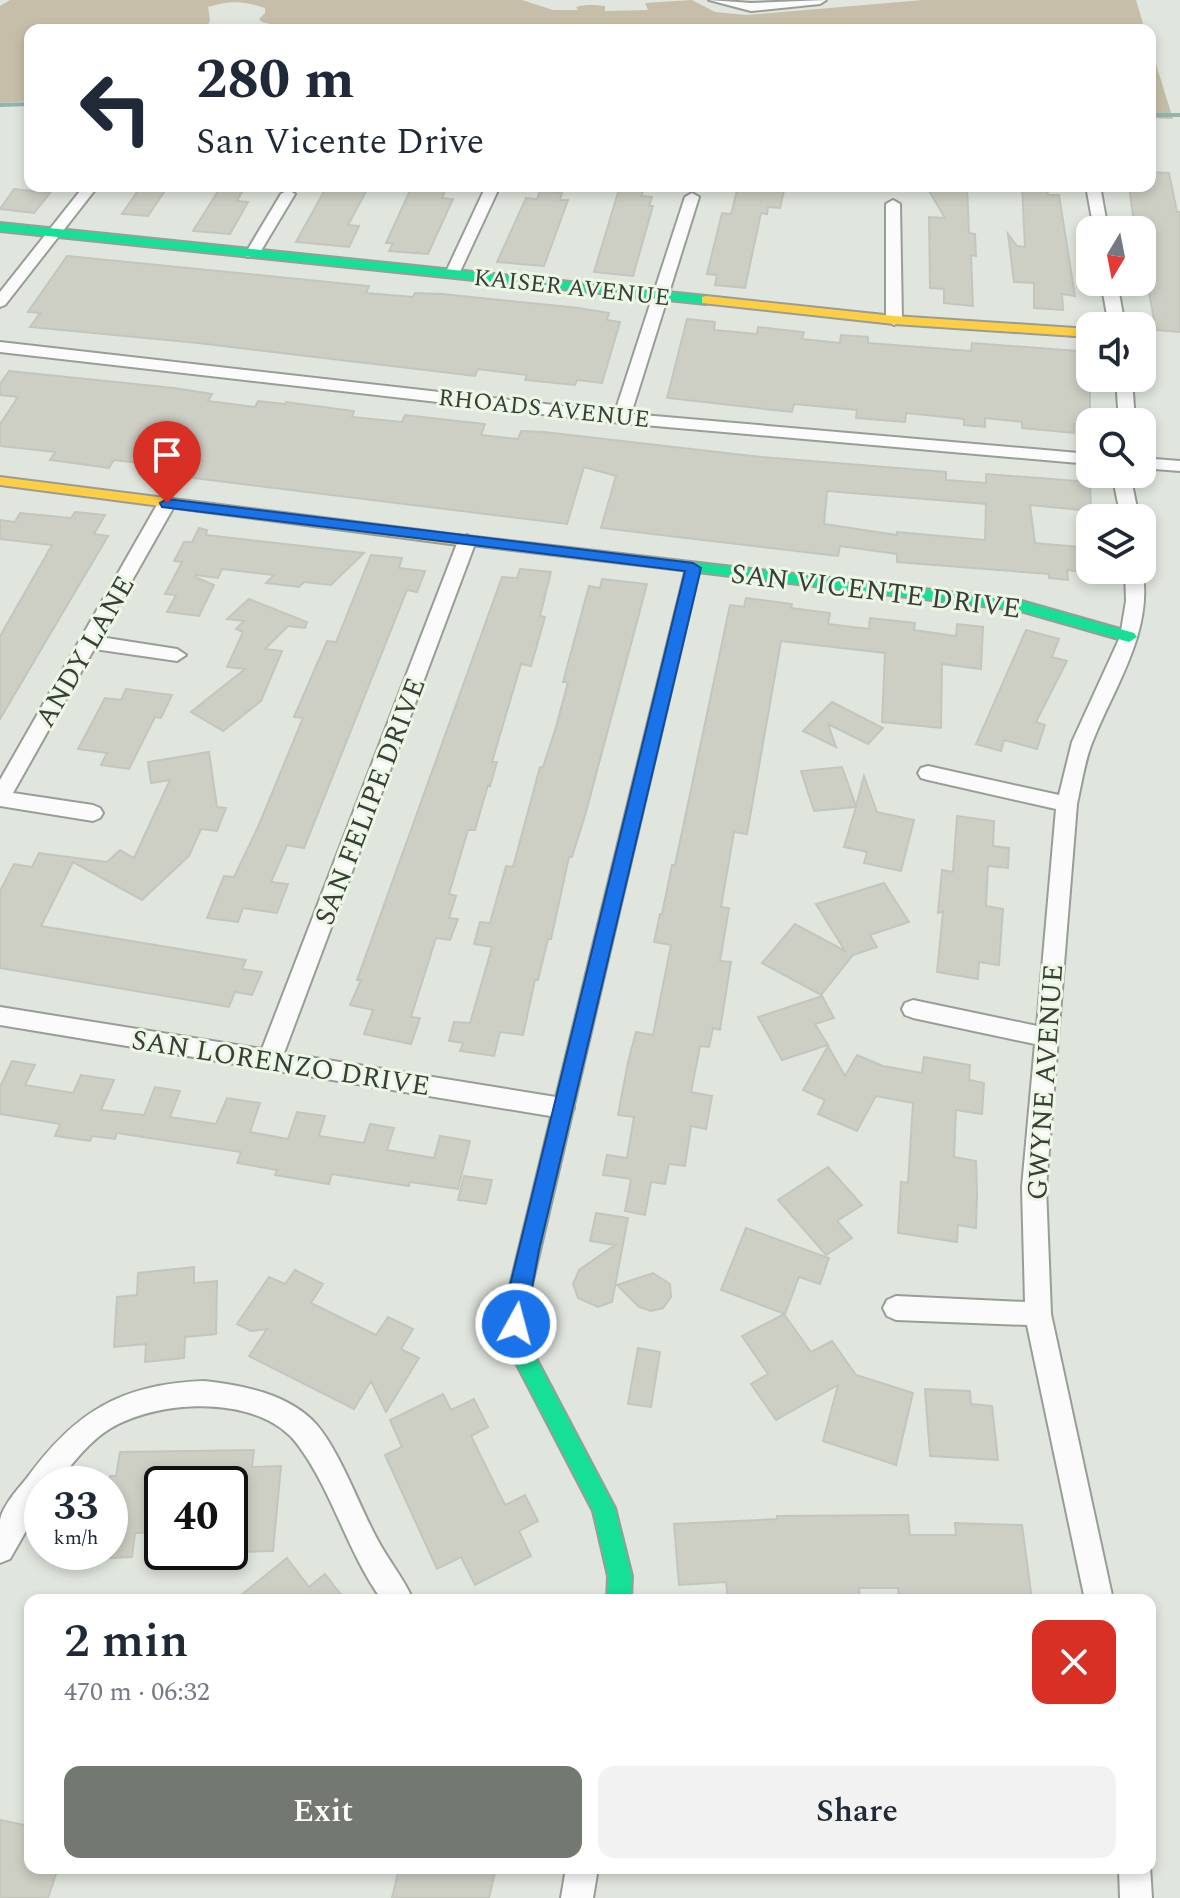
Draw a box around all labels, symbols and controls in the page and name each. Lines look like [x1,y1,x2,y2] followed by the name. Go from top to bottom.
[196,38,355,123] text: 280 m
[64,56,168,160] icon: left
[196,115,484,170] text: San Vicente Drive
[1076,216,1156,296] north arrow
[1076,216,1156,584] map controls
[472,260,672,316] street label: KAISER AVENUE
[1076,312,1156,392] button: sound
[436,380,651,438] street label: RHOADS AVENUE
[1076,408,1156,488] button: search
[133,421,201,503] pin
[145,433,189,477] icon: arrive
[1076,504,1156,584] button: layers
[728,552,1023,631] street label: SAN VICENTE DRIVE
[24,568,146,736] street label: ANDY LANE
[303,672,437,932] street label: SAN FELIPE DRIVE
[1016,963,1075,1202] street label: GWYNE AVENUE
[129,1019,433,1108] street label: SAN LORENZO DRIVE
[474,1282,558,1366] position arrow
[144,1466,248,1570] speed limit sign: 40
[54,1477,98,1538] text: 33
[54,1523,99,1553] text: km/h
[64,1605,189,1678] text: 2 min
[1032,1620,1116,1704] button: close
[64,1672,210,1712] text: 470 m · 06:32
[64,1766,582,1858] button: Exit
[598,1766,1116,1858] button: Share

